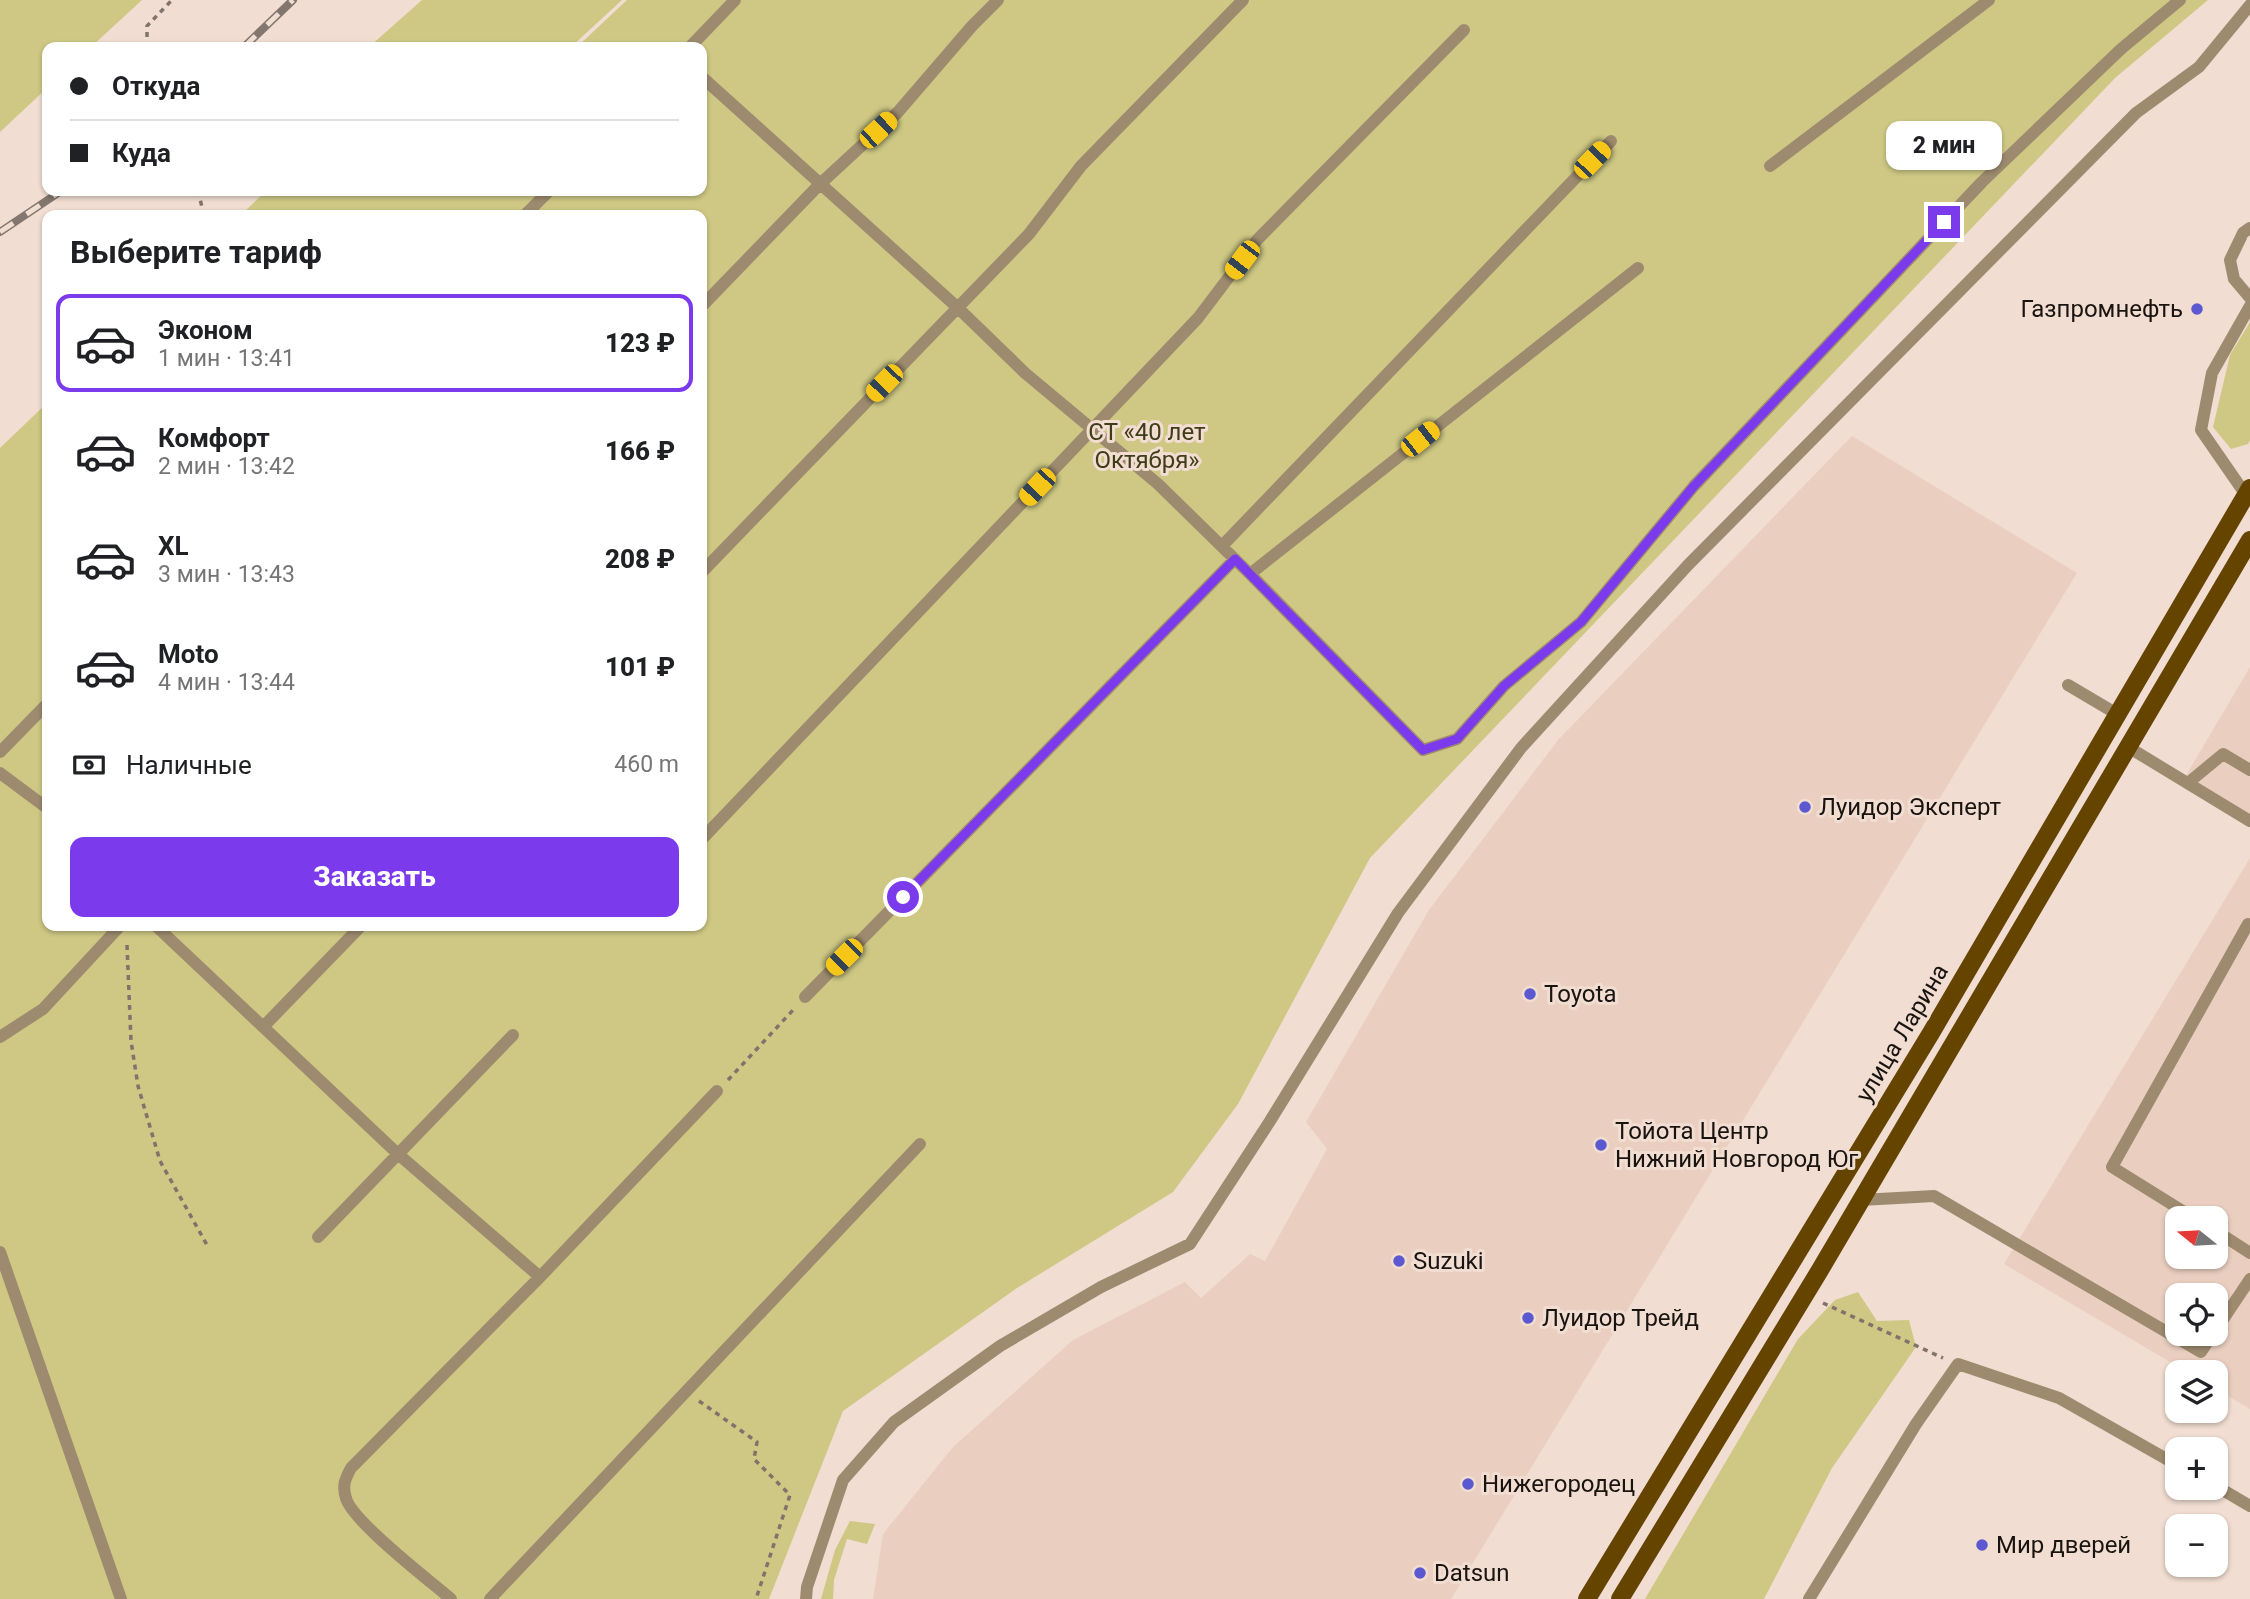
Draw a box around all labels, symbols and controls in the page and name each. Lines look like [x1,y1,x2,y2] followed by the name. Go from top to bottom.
[112,71,201,101] text: Откуда
[856,108,901,152] car
[1886,120,2002,170] callout: 2 мин
[1913,132,1975,159] text: 2 мин
[112,138,171,168] text: Куда
[1570,138,1615,182] car
[1928,206,1960,238] route end
[70,233,322,271] text: Выберите тариф
[1221,237,1264,283] car
[2020,295,2183,323] place label: Газпромнефть
[2189,301,2205,317] marker: Газпромнефть
[74,312,137,375] icon: car
[158,315,253,345] text: Эконом
[605,328,675,358] text: 123 ₽
[158,345,295,372] text: 1 мин · 13:41
[862,361,907,405] car
[1088,418,1206,474] park label: СТ «40 лет Октября»
[1397,418,1444,460] car
[74,420,137,483] icon: car
[158,423,270,453] text: Комфорт
[605,436,675,466] text: 166 ₽
[158,453,295,480] text: 2 мин · 13:42
[1015,464,1060,510] car
[74,528,137,591] icon: car
[158,531,189,561] text: XL
[605,544,675,574] text: 208 ₽
[158,561,295,588] text: 3 мин · 13:43
[74,636,137,699] icon: car
[158,639,219,669] text: Moto
[605,652,675,682] text: 101 ₽
[158,669,295,696] text: 4 мин · 13:44
[70,746,108,784] icon: cash
[126,750,252,780] text: Наличные
[614,751,679,778] text: 460 m
[1819,793,2001,821] place label: Луидор Эксперт
[1797,799,1813,815] marker: Луидор Эксперт
[70,837,679,917] button: Заказать
[887,881,919,913] route start
[822,935,867,979] car
[1850,959,1954,1107] street label: улица Ларина
[1544,980,1616,1008] place label: Toyota
[1522,986,1538,1002] marker: Toyota
[1615,1117,1858,1173] place label: Тойота Центр Нижний Новгород Юг
[1593,1137,1609,1153] marker: Тойота Центр Нижний Новгород Юг
[2165,1206,2228,1269] north arrow
[2165,1206,2228,1577] map controls
[1413,1247,1484,1275] place label: Suzuki
[1391,1253,1407,1269] marker: Suzuki
[2165,1283,2228,1346] button: locate
[1542,1304,1699,1332] place label: Луидор Трейд
[1520,1310,1536,1326] marker: Луидор Трейд
[2165,1360,2228,1423] button: layers
[2165,1437,2228,1500] button: +
[1482,1470,1635,1498] place label: Нижегородец
[1460,1476,1476,1492] marker: Нижегородец
[2165,1514,2228,1577] button: −
[1996,1531,2131,1559] place label: Мир дверей
[1974,1537,1990,1553] marker: Мир дверей
[1434,1559,1510,1587] place label: Datsun
[1412,1565,1428,1581] marker: Datsun

